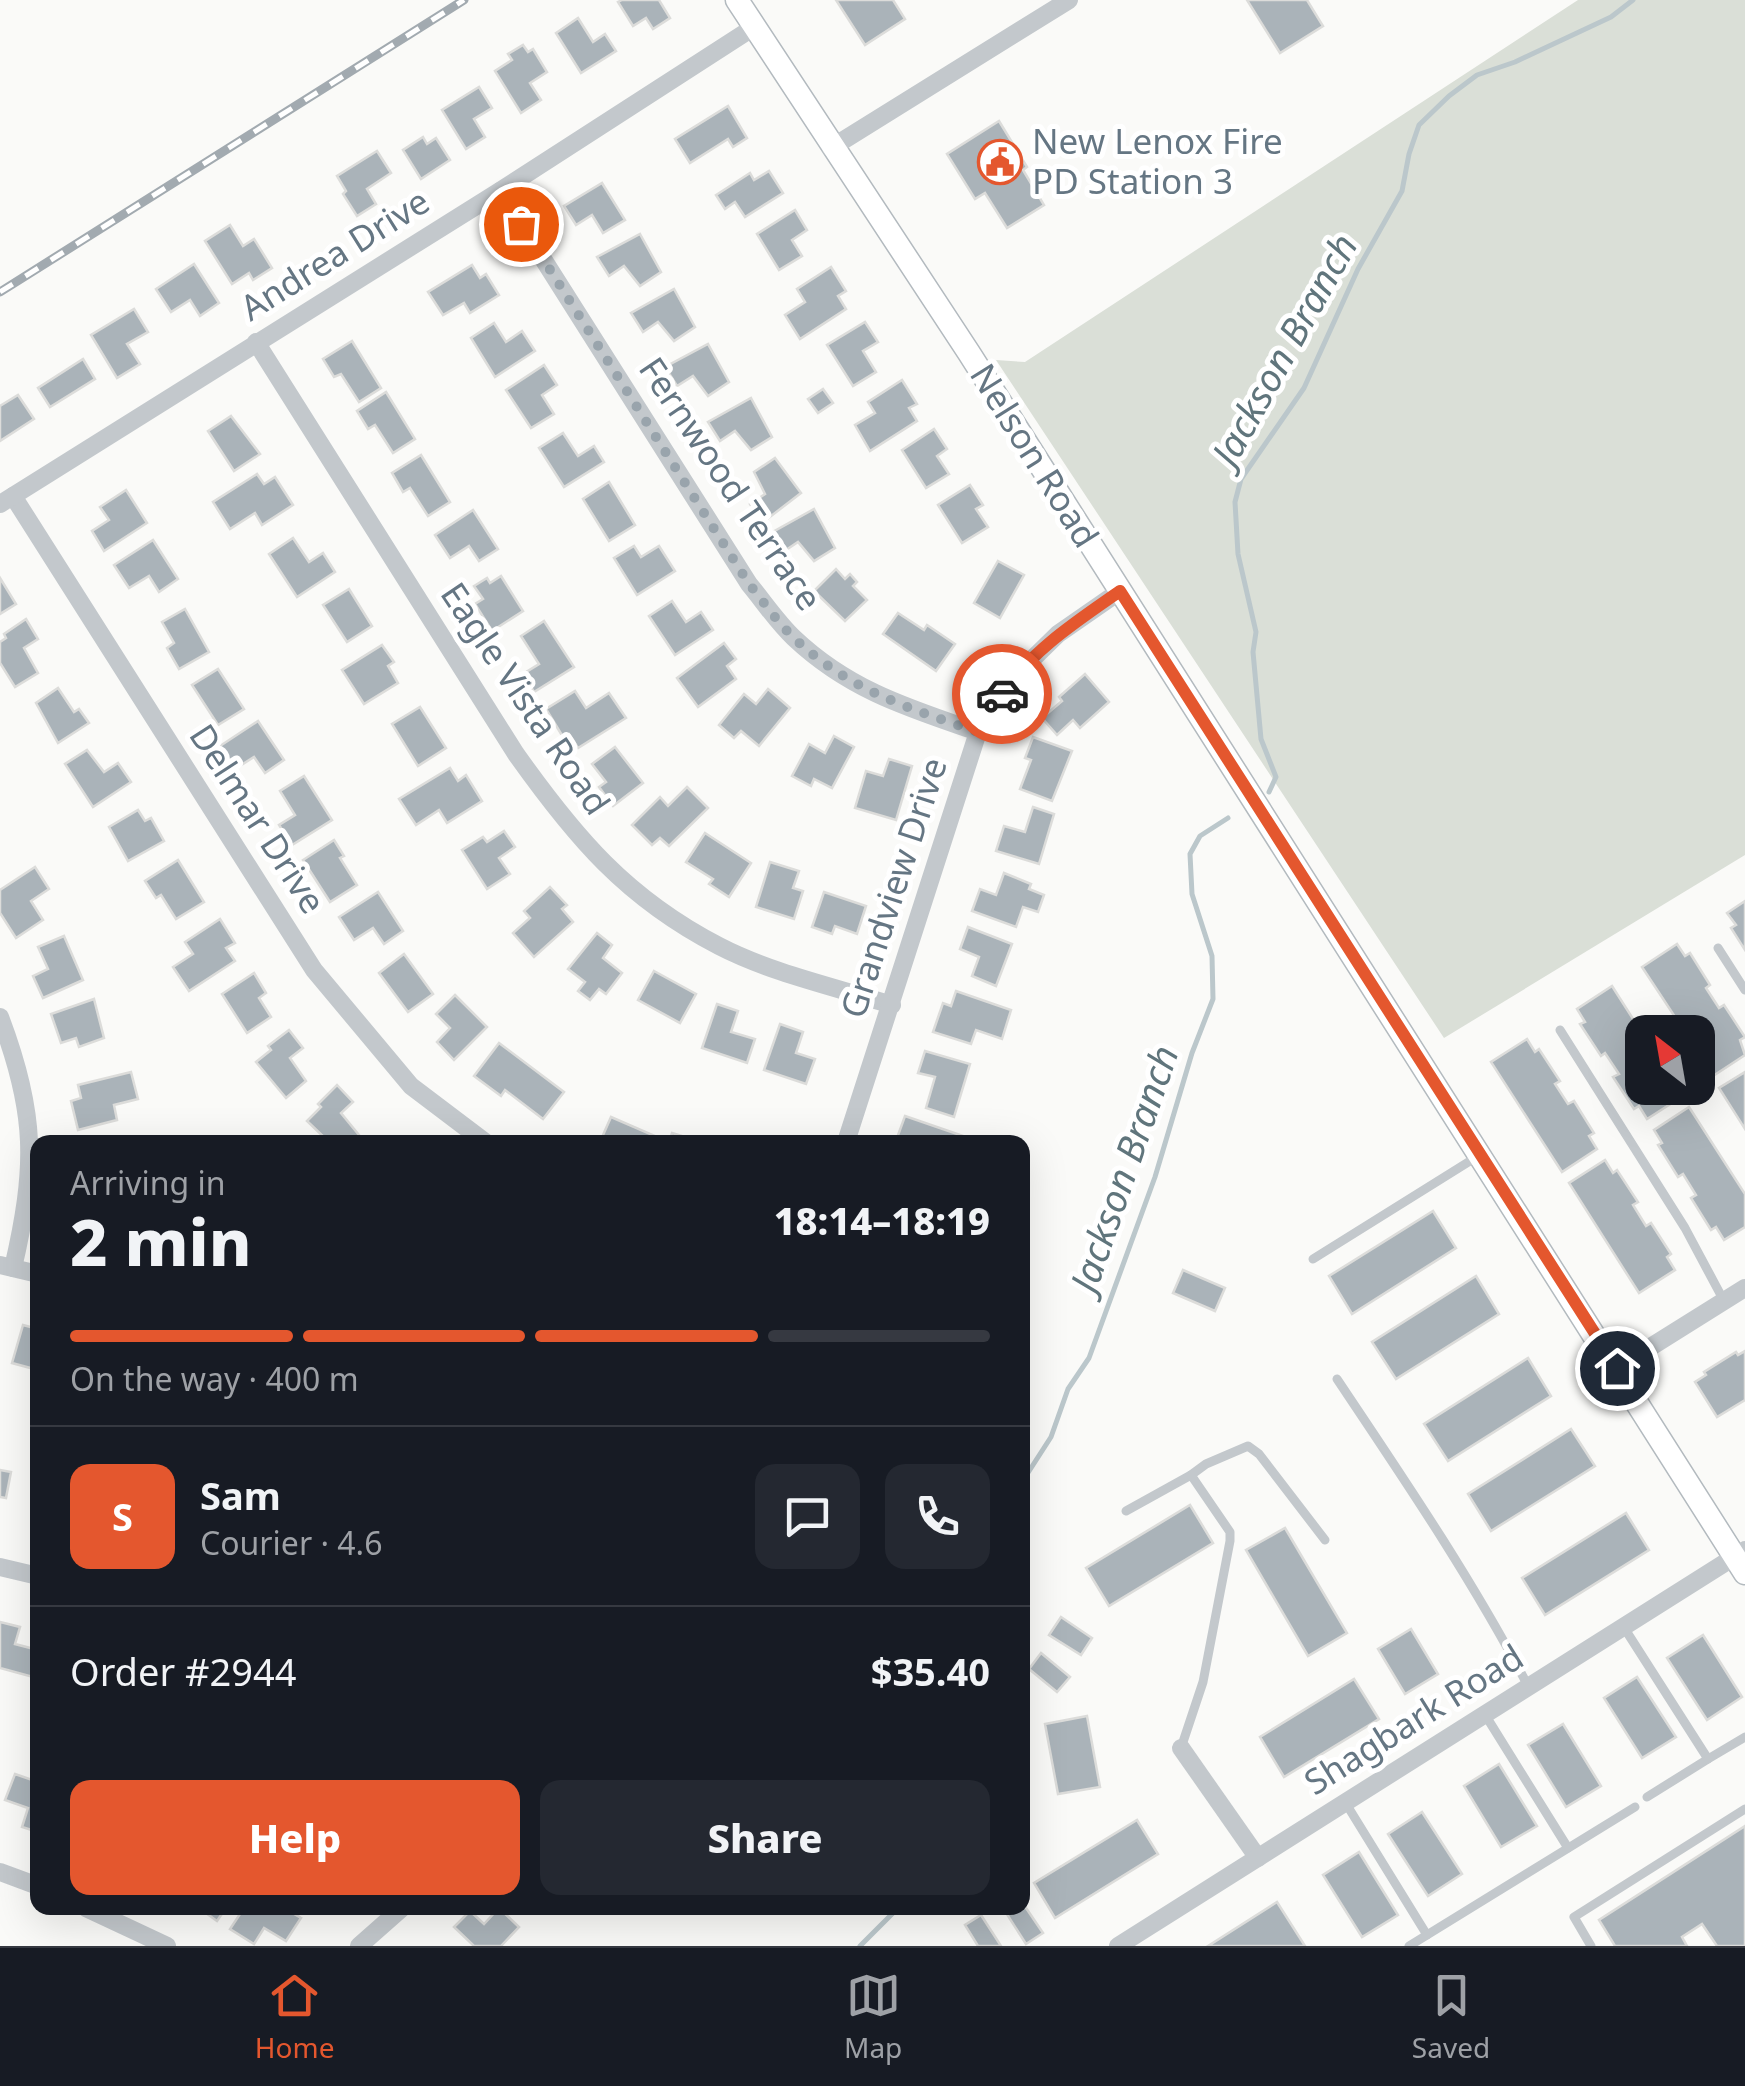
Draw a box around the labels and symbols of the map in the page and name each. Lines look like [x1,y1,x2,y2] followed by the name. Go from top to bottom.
[1032,117,1283,204] place label: New Lenox Fire PD Station 3
[977,139,1023,185] public building icon: New Lenox Fire PD Station 3
[231,177,438,330] street label: Andrea Drive
[479,182,564,267] pin
[1195,224,1368,480] water label: Jackson Branch
[629,347,833,619] street label: Fernwood Terrace
[960,354,1110,556] street label: Nelson Road
[431,573,621,824] street label: Eagle Vista Road
[952,644,1052,744] courier
[180,714,337,922] street label: Delmar Drive
[828,751,957,1024] street label: Grandview Drive
[1625,1015,1715,1105] north arrow
[1055,1038,1190,1304] water label: Jackson Branch
[1575,1326,1660,1411] pin
[1295,1633,1531,1805] street label: Shagbark Road

